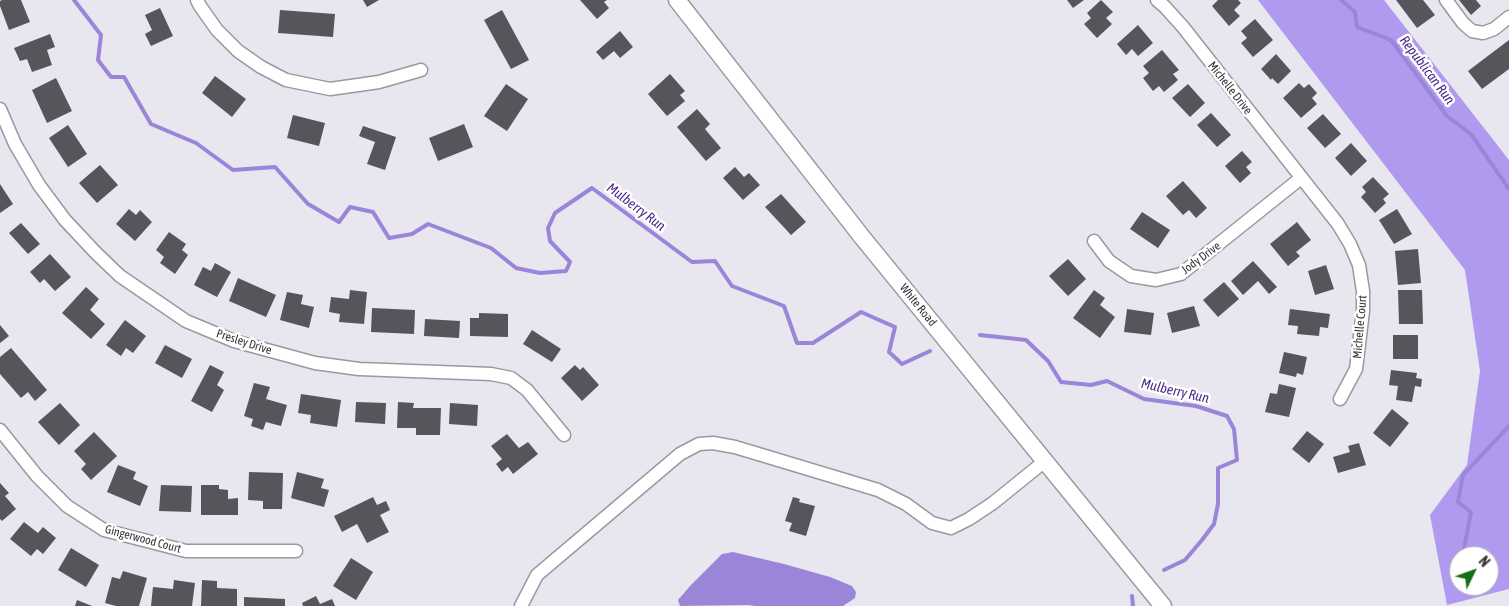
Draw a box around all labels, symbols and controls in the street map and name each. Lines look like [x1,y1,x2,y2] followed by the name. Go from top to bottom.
[1396,32,1458,108] water label: Republican Run
[1205,59,1255,117] street label: Michelle Drive
[603,179,669,235] water label: Mulberry Run
[1179,239,1223,277] street label: Jody Drive
[896,281,940,329] street label: White Road
[1350,295,1370,359] street label: Michelle Court
[214,326,274,358] street label: Presley Drive
[1139,375,1211,407] water label: Mulberry Run
[103,522,183,556] street label: Gingerwood Court
[1449,546,1499,596] north arrow
[1476,553,1493,570] text: N

